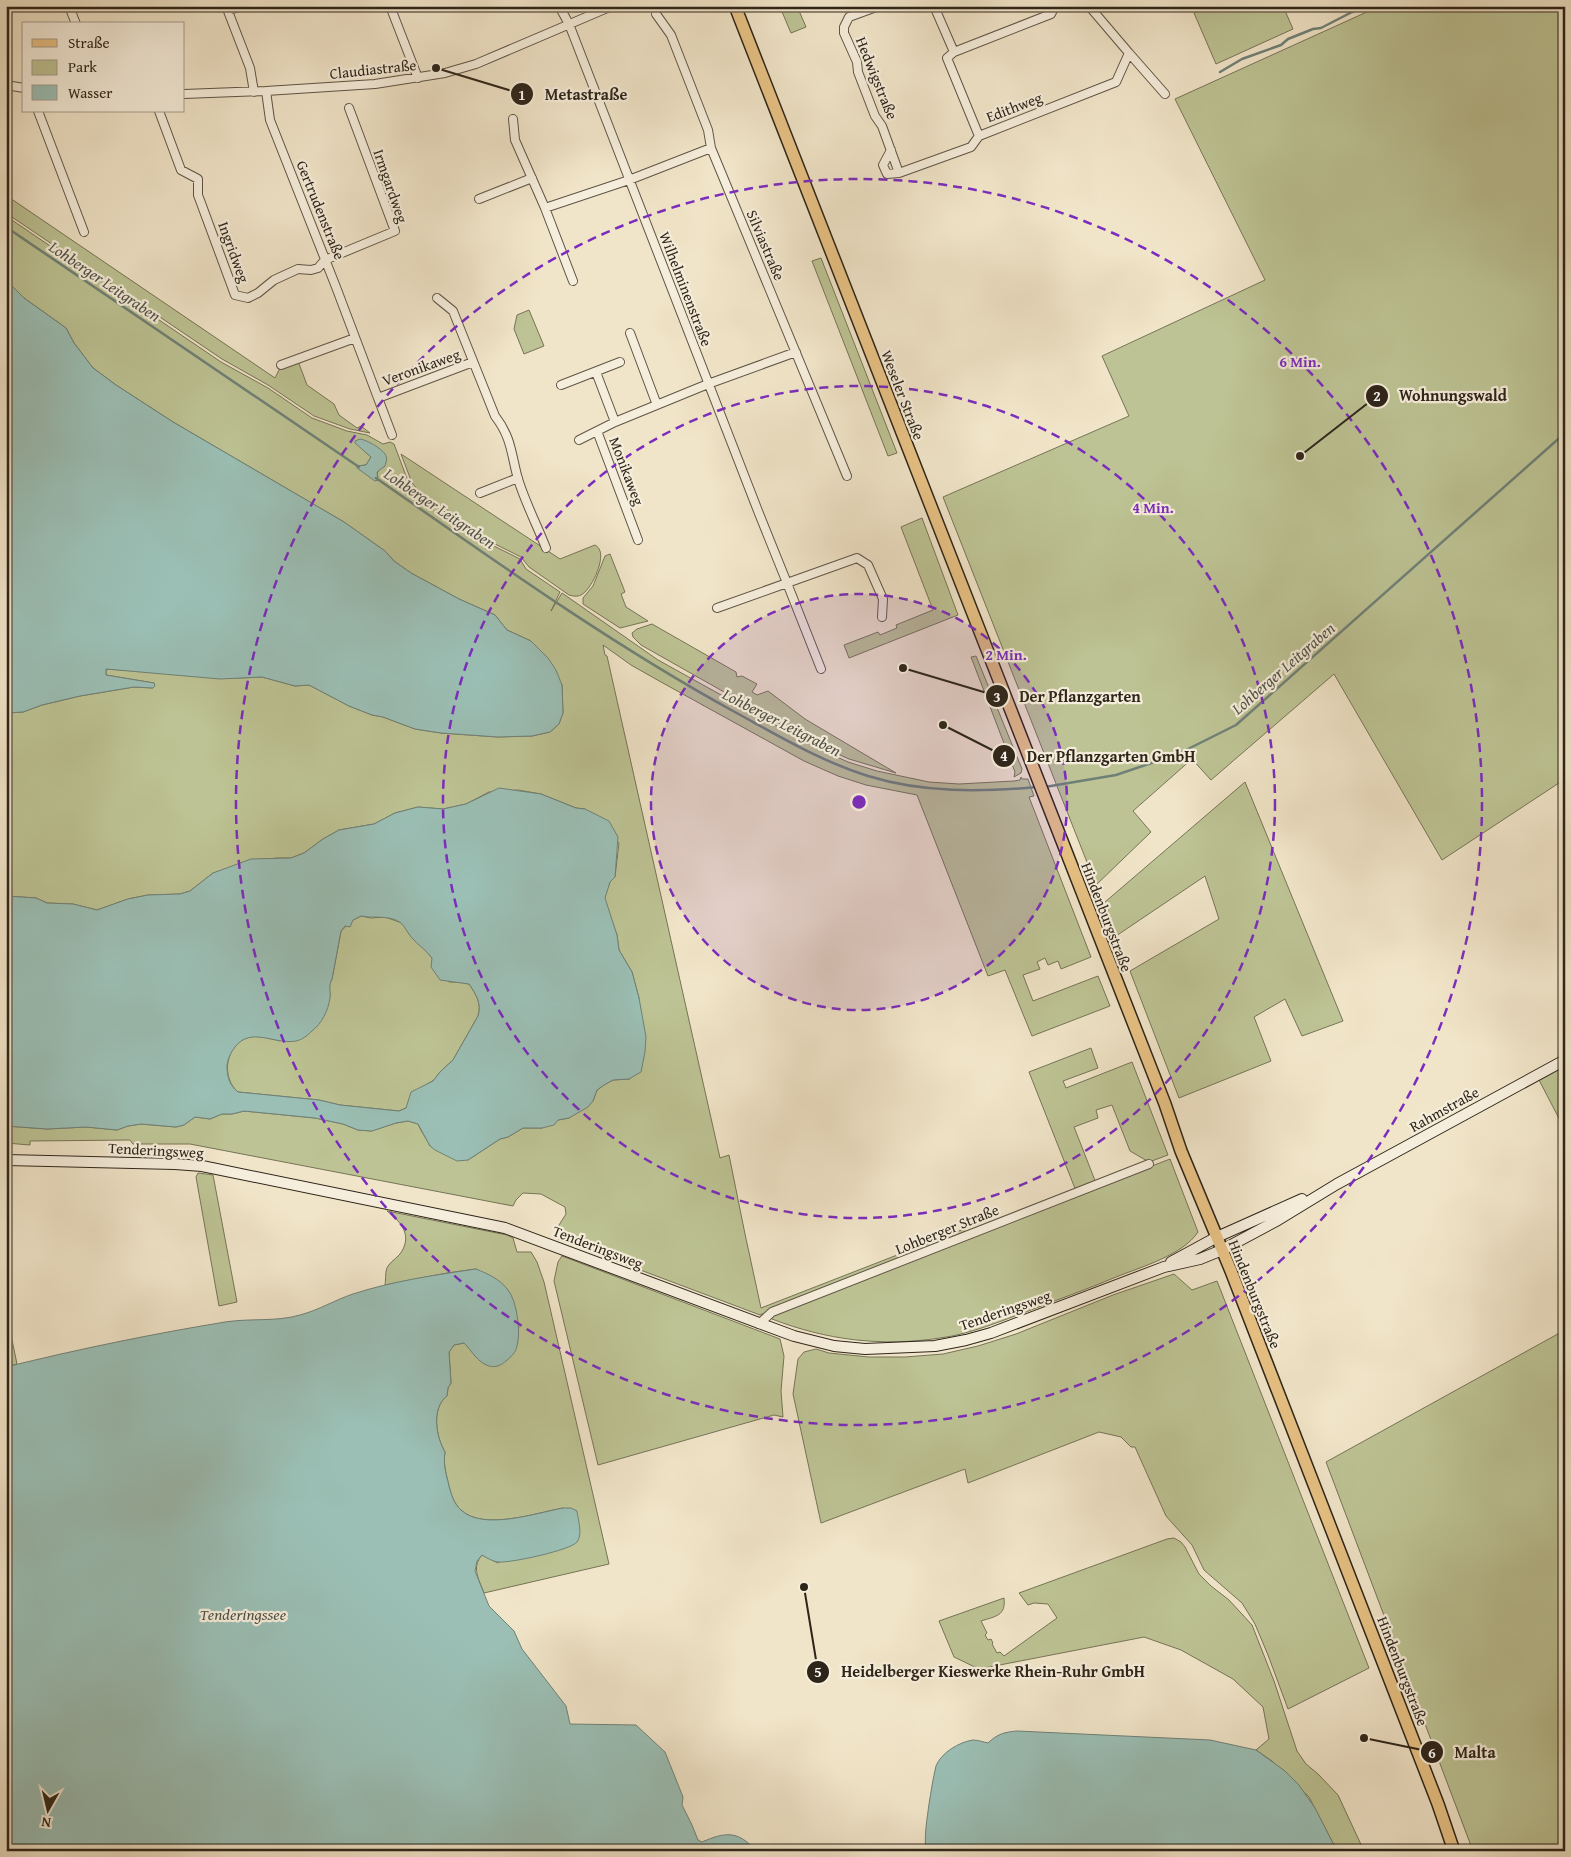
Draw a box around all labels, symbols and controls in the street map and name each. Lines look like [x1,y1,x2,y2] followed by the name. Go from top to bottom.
[22,22,185,112] legend
[68,32,110,53] text: Straße
[851,33,903,123] street label: Hedwigstraße
[329,54,417,84] street label: Claudiastraße
[68,56,97,77] text: Park
[510,79,637,110] callout: Metastraße
[68,82,112,103] text: Wasser
[545,82,627,106] text: Metastraße
[518,84,526,105] text: 1
[983,87,1046,127] street label: Edithweg
[369,146,414,226] street label: Irmgardweg
[292,157,350,263] street label: Gertrudenstraße
[742,207,790,283] street label: Silviastraße
[213,218,255,286] street label: Ingridweg
[654,229,718,349] street label: Wilhelminenstraße
[44,234,166,327] water label: Lohberger Leitgraben
[379,343,463,391] street label: Veronikaweg
[876,347,930,443] street label: Weseler Straße
[1279,351,1321,372] text: 6 Min.
[1364,380,1517,411] callout: Wohnungswald
[1399,383,1508,407] text: Wohnungswald
[1373,385,1381,406] text: 2
[604,434,650,509] street label: Monikaweg
[379,461,501,554] water label: Lohberger Leitgraben
[1132,497,1174,518] text: 4 Min.
[1225,616,1340,720] water label: Lohberger Leitgraben
[985,644,1027,665] text: 2 Min.
[718,681,845,762] water label: Lohberger Leitgraben
[984,681,1151,712] callout: Der Pflanzgarten
[1019,684,1141,708] text: Der Pflanzgarten
[993,686,1001,707] text: 3
[992,740,1205,771] callout: Der Pflanzgarten GmbH
[1027,744,1195,768] text: Der Pflanzgarten GmbH
[1000,745,1008,766] text: 4
[850,793,868,811] centre of rings
[1076,859,1138,975] street label: Hindenburgstraße
[1405,1081,1483,1137] street label: Rahmstraße
[108,1137,205,1163] street label: Tenderingsweg
[892,1199,1002,1259] street label: Lohberger Straße
[550,1220,647,1274] street label: Tenderingsweg
[1224,1236,1286,1352] street label: Hindenburgstraße
[956,1284,1054,1335] street label: Tenderingsweg
[200,1602,287,1626] water label: Tenderingssee
[1372,1613,1434,1729] street label: Hindenburgstraße
[806,1656,1154,1687] callout: Heidelberger Kieswerke Rhein-Ruhr GmbH
[841,1659,1145,1683] text: Heidelberger Kieswerke Rhein-Ruhr GmbH
[814,1661,822,1682] text: 5
[1420,1737,1506,1768] callout: Malta
[1454,1740,1496,1764] text: Malta
[1428,1742,1436,1763] text: 6
[22,1784,72,1834] north arrow
[40,1812,52,1833] text: N

